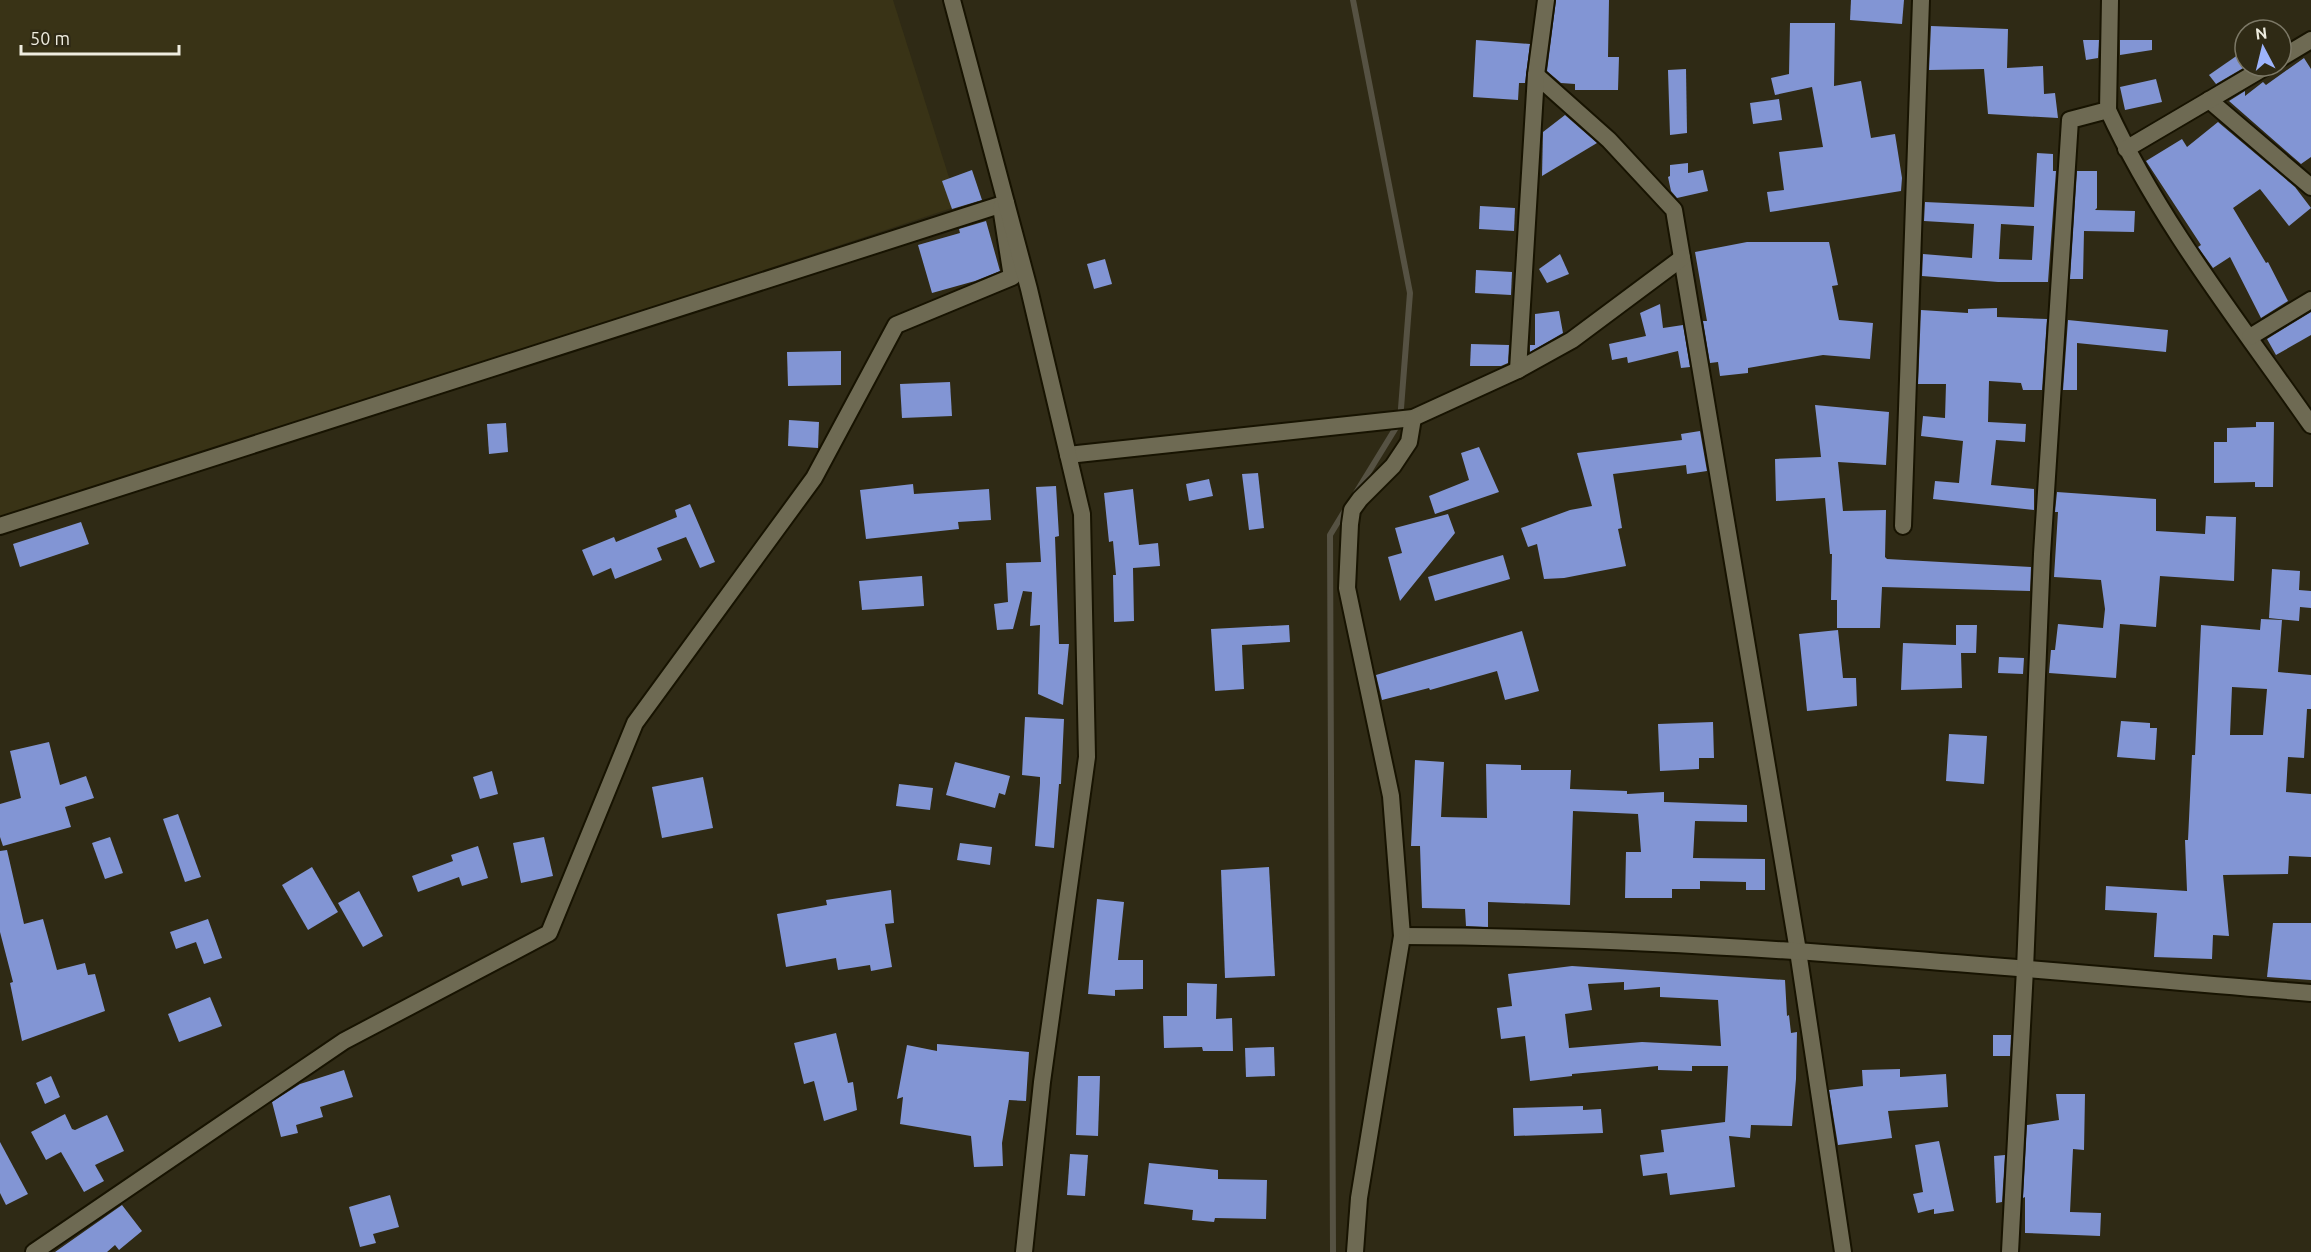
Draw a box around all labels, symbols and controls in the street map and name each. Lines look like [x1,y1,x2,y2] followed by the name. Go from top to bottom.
[21,18,178,56] scale bar
[2233,18,2293,78] north arrow
[2254,23,2268,43] text: N
[30,28,70,48] text: 50 m

